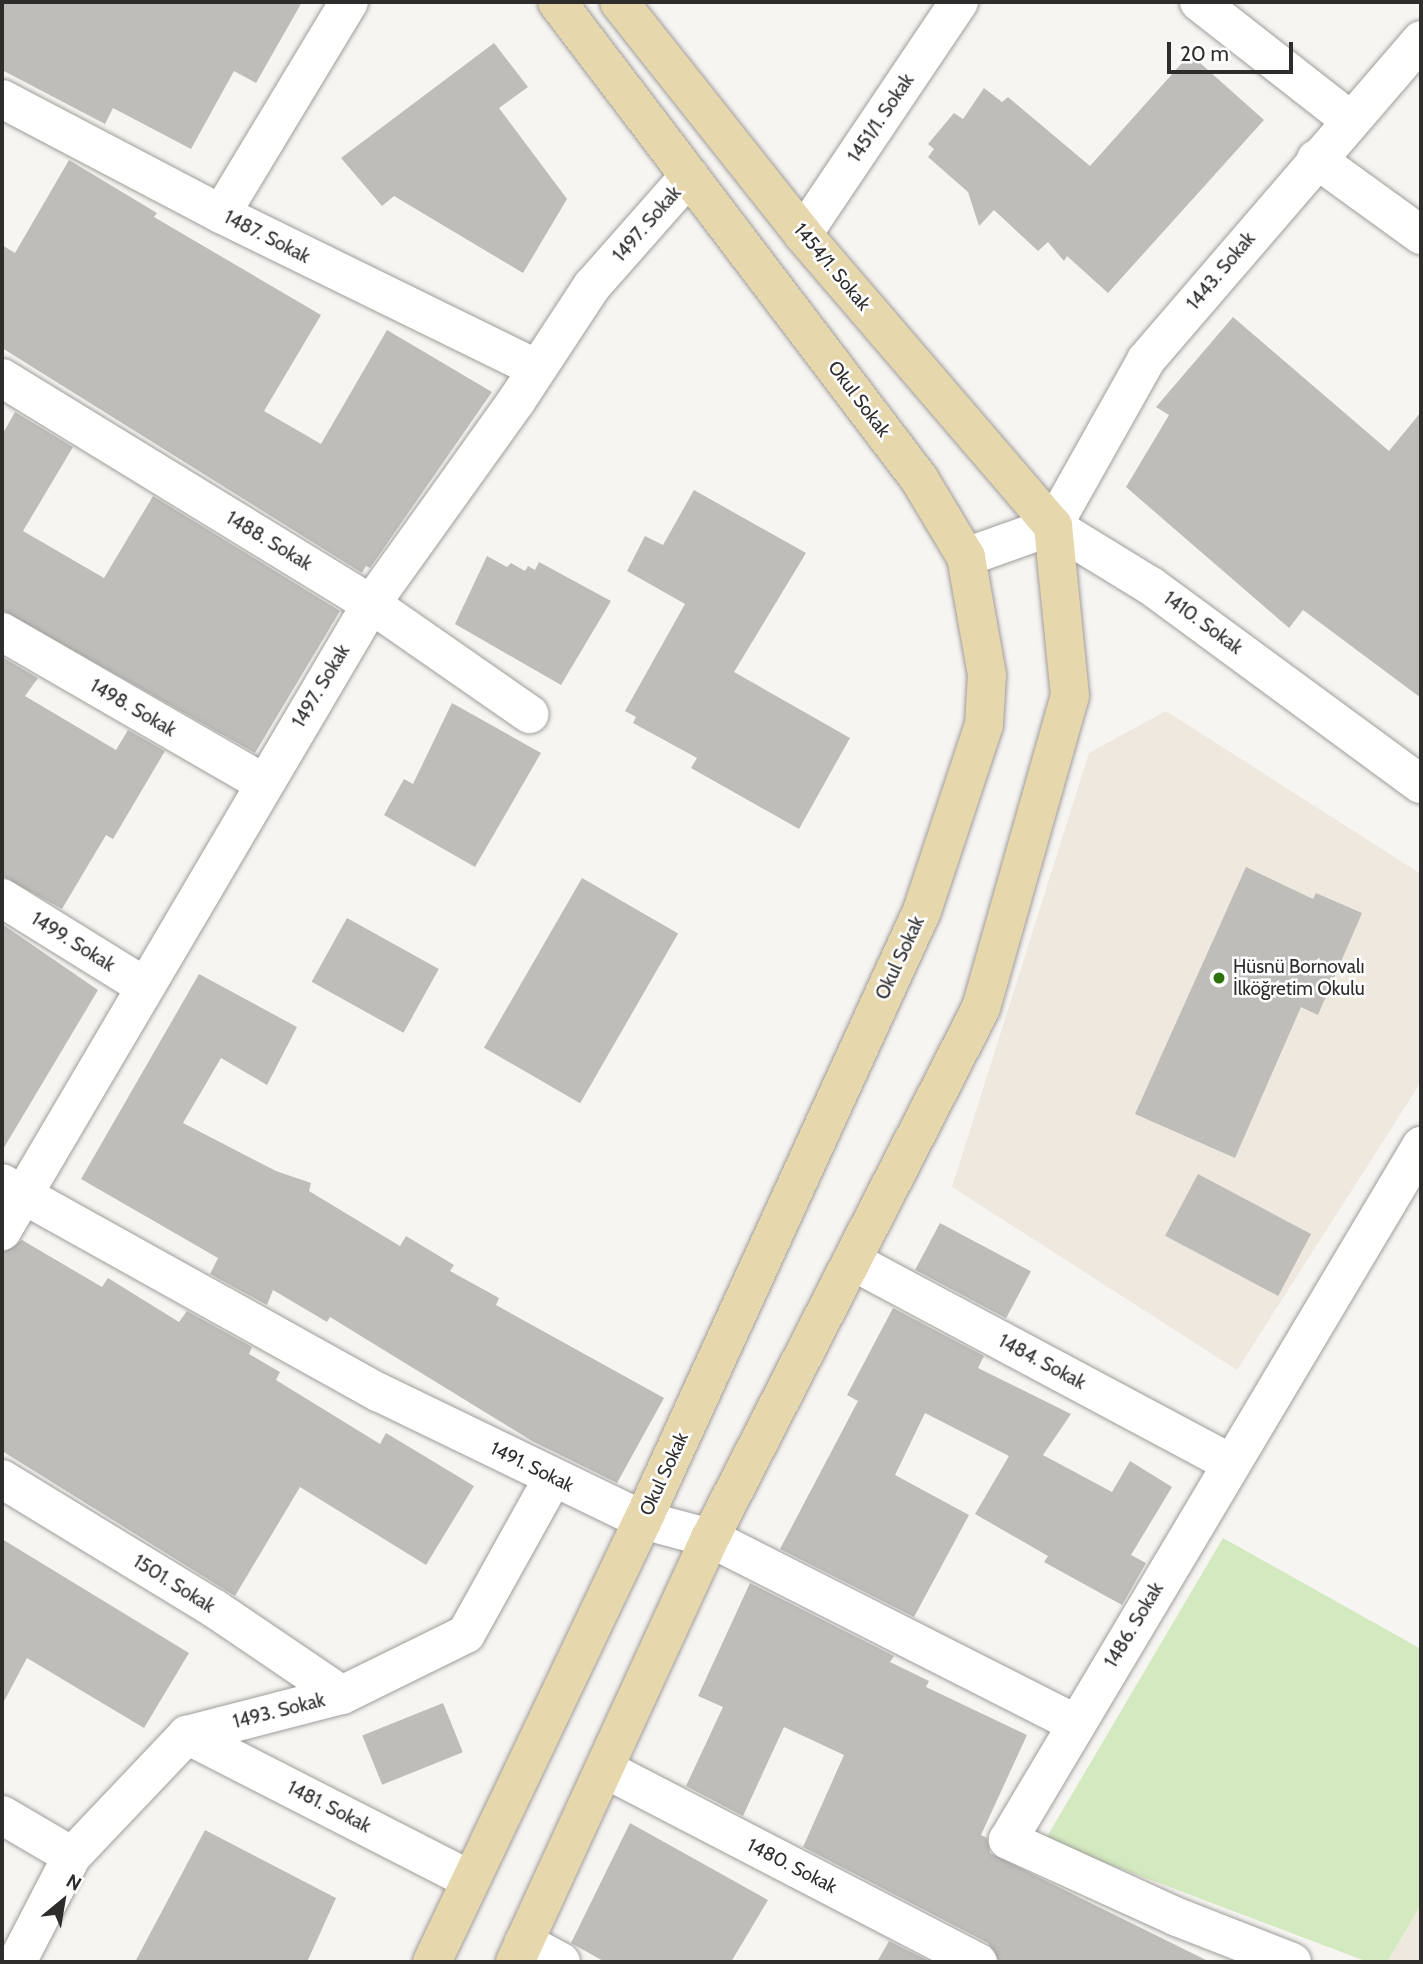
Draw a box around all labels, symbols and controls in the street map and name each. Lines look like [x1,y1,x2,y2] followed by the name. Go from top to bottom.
[1171,28,1297,72] scale bar
[1180,41,1229,66] text: 20 m
[843,69,919,167] street label: 1451/1. Sokak
[608,182,686,266] street label: 1497. Sokak
[220,206,314,268] street label: 1487. Sokak
[789,219,875,315] street label: 1454/1. Sokak
[1182,228,1260,314] street label: 1443. Sokak
[823,356,895,442] street label: Okul Sokak
[222,506,316,576] street label: 1488. Sokak
[1159,587,1247,659] street label: 1410. Sokak
[287,640,355,732] street label: 1497. Sokak
[86,674,180,742] street label: 1498. Sokak
[27,907,119,977] street label: 1499. Sokak
[871,913,929,1003] street label: Okul Sokak
[1233,956,1365,1000] place label: Hüsnü Bornovalı İlköğretim Okulu
[1211,970,1227,986] marker: Hüsnü Bornovalı İlköğretim Okulu
[995,1330,1089,1394] street label: 1484. Sokak
[635,1429,693,1519] street label: Okul Sokak
[487,1437,577,1497] street label: 1491. Sokak
[129,1550,219,1618] street label: 1501. Sokak
[1100,1578,1168,1672] street label: 1486. Sokak
[231,1689,327,1733] street label: 1493. Sokak
[283,1776,375,1838] street label: 1481. Sokak
[743,1834,841,1898] street label: 1480. Sokak
[28,1866,98,1936] north arrow
[62,1869,85,1896] text: N

